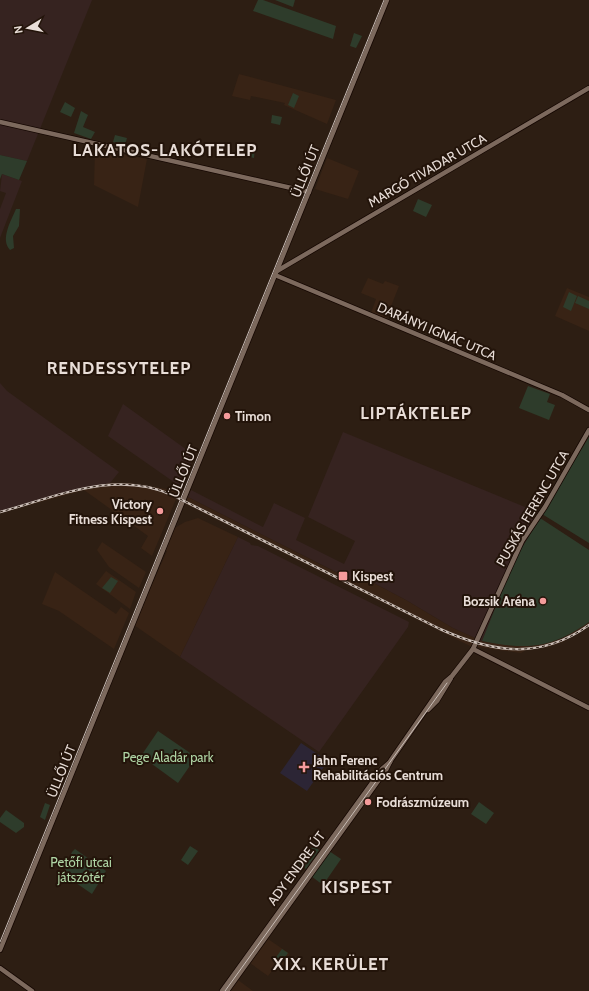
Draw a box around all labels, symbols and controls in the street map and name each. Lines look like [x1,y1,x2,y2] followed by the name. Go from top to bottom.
[8,8,48,48] north arrow
[11,25,26,35] text: N
[365,130,489,210] street label: MARGÓ TIVADAR UTCA
[73,140,257,160] district label: LAKATOS-LAKÓTELEP
[286,142,323,200] street label: ÜLLŐI ÚT
[375,298,499,363] street label: DARÁNYI IGNÁC UTCA
[47,358,191,378] district label: RENDESSYTELEP
[360,403,472,423] district label: LIPTÁKTELEP
[235,408,271,424] place label: Timon
[222,411,232,421] marker: Timon
[164,442,201,500] street label: ÜLLŐI ÚT
[491,447,572,569] street label: PUSKÁS FERENC UTCA
[69,496,153,527] place label: Victory Fitness Kispest
[155,506,165,516] marker: Victory Fitness Kispest
[352,568,394,584] place label: Kispest
[337,570,349,582] marker: Kispest
[463,593,536,609] place label: Bozsik Aréna
[538,596,548,606] marker: Bozsik Aréna
[42,742,79,800] street label: ÜLLŐI ÚT
[122,749,214,765] park label: Pege Aladár park
[312,752,443,783] place label: Jahn Ferenc Rehabilitációs Centrum
[298,761,310,773] marker: Jahn Ferenc Rehabilitációs Centrum
[376,794,469,810] place label: Fodrászmúzeum
[363,797,373,807] marker: Fodrászmúzeum
[263,827,328,908] street label: ADY ENDRE ÚT
[50,854,112,886] park label: Petőfi utcai játszótér
[321,877,393,897] district label: KISPEST
[272,954,389,974] district label: XIX. KERÜLET

